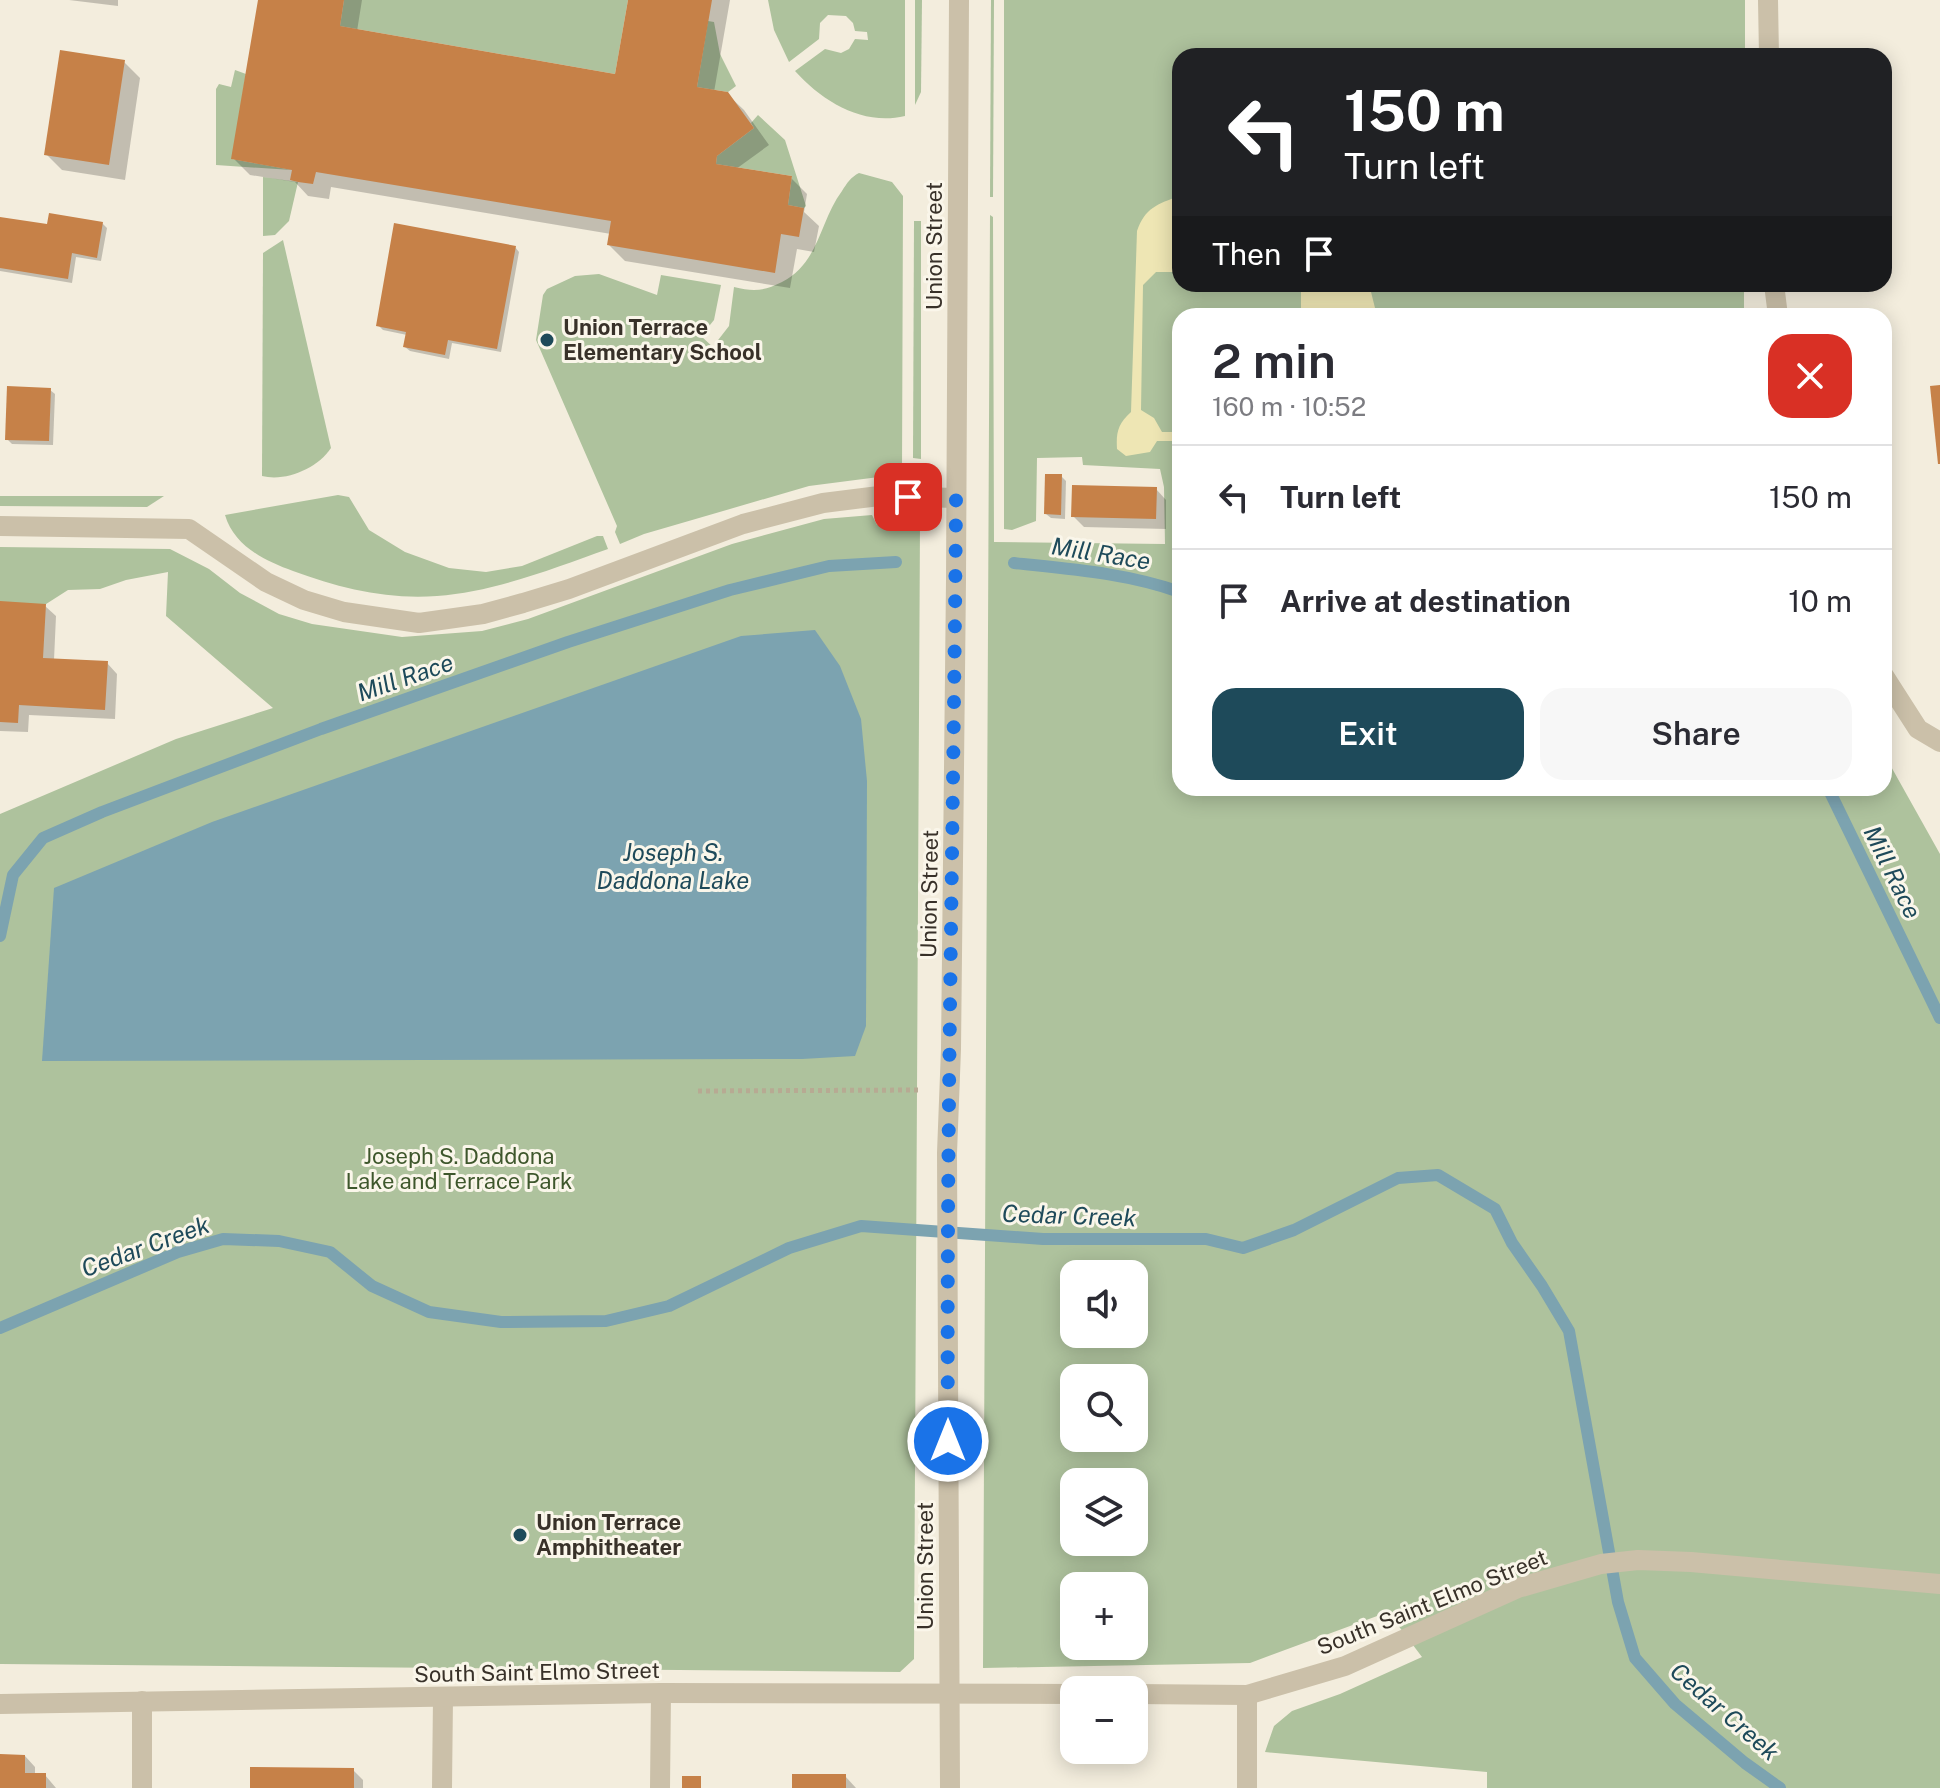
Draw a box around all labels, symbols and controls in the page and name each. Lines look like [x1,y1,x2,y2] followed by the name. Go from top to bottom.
[1344,78,1505,144] text: 150 m
[1212,80,1316,184] icon: left
[1344,145,1485,187] text: Turn left
[921,182,947,310] street label: Union Street
[1297,232,1341,276] icon: arrive
[1212,236,1281,272] text: Then
[563,314,762,365] place label: Union Terrace Elementary School
[538,331,556,349] marker: Union Terrace Elementary School
[1212,332,1336,389] text: 2 min
[1768,334,1852,418] button: close
[1212,391,1366,422] text: 160 m · 10:52
[874,463,942,531] pin
[886,475,930,519] icon: arrive
[1212,475,1256,519] icon: left
[1280,479,1401,515] text: Turn left
[1769,479,1852,515] text: 150 m
[1049,531,1153,575] water label: Mill Race
[1212,579,1256,623] icon: arrive
[1280,583,1571,619] text: Arrive at destination
[1788,583,1852,619] text: 10 m
[353,647,457,707] water label: Mill Race
[1212,688,1524,780] button: Exit
[1540,688,1852,780] button: Share
[1859,821,1927,923] water label: Mill Race
[915,830,943,958] street label: Union Street
[597,838,749,894] water label: Joseph S. Daddona Lake
[346,1143,572,1194] park label: Joseph S. Daddona Lake and Terrace Park
[1001,1199,1137,1231] water label: Cedar Creek
[77,1210,213,1282] water label: Cedar Creek
[1060,1260,1148,1764] map controls
[1060,1260,1148,1348] button: sound
[1060,1364,1148,1452] button: search
[906,1399,990,1483] position arrow
[1060,1468,1148,1556] button: layers
[912,1502,938,1630] street label: Union Street
[536,1509,681,1560] place label: Union Terrace Amphitheater
[511,1526,529,1544] marker: Union Terrace Amphitheater
[1313,1544,1551,1660] street label: South Saint Elmo Street
[1060,1572,1148,1660] button: +
[1665,1656,1785,1766] water label: Cedar Creek
[414,1657,660,1687] street label: South Saint Elmo Street
[1060,1676,1148,1764] button: −

